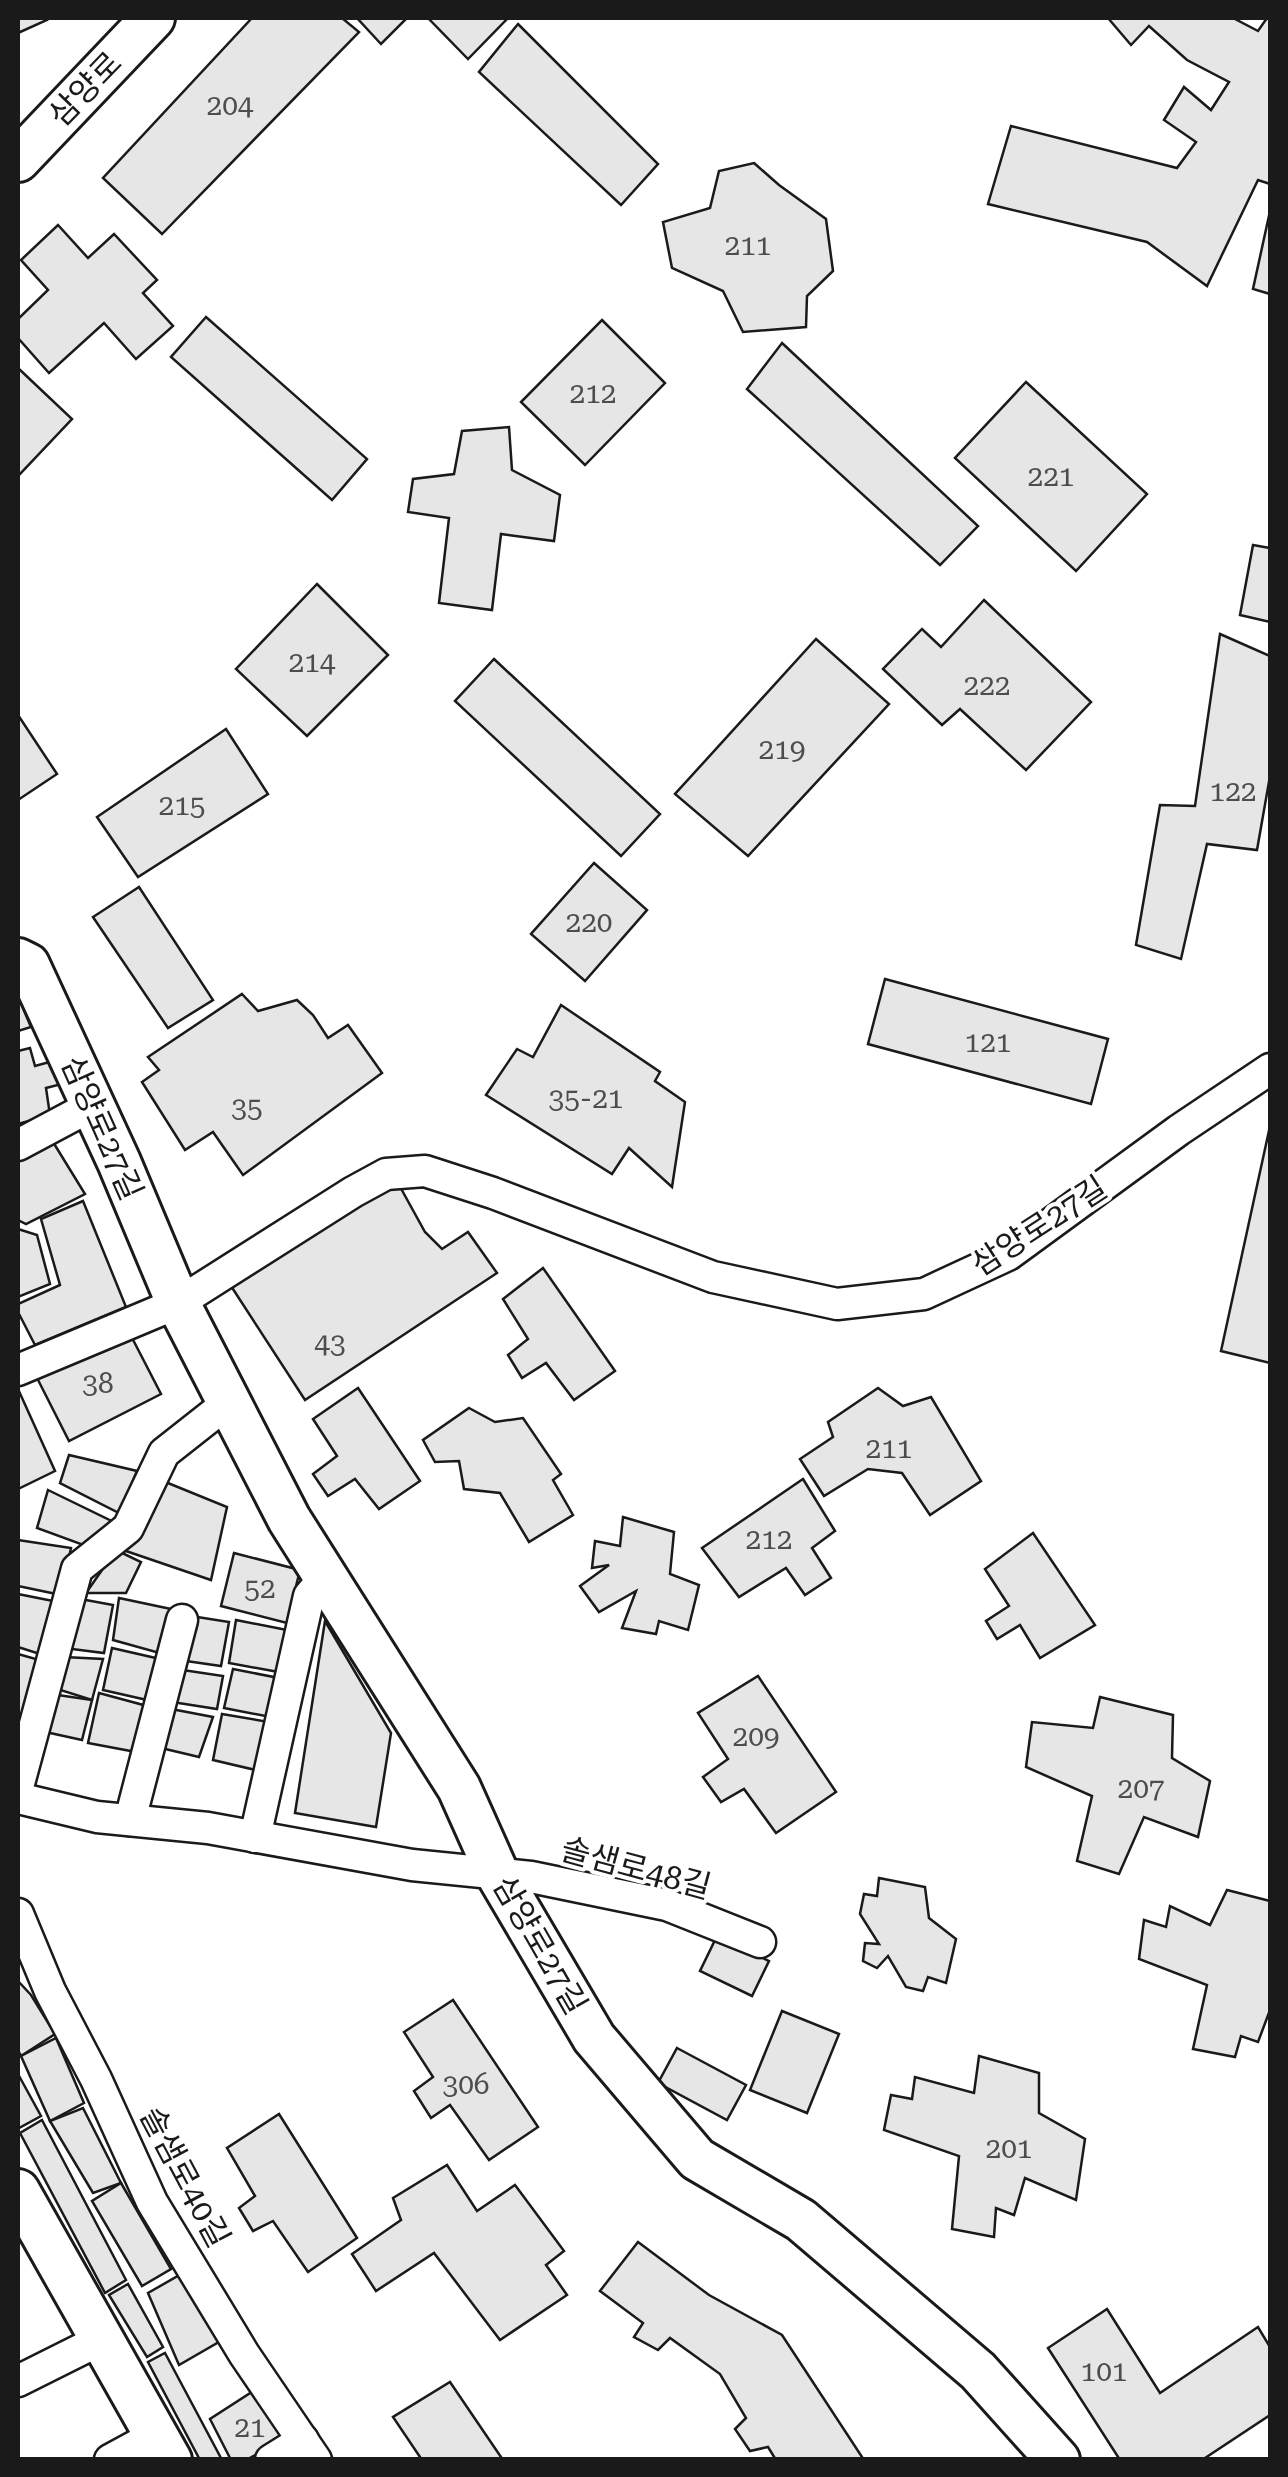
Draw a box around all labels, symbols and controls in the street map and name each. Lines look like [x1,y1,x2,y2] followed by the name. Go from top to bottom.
[41,44,129,134] street label: 삼양로
[206,89,254,122] house number: 204
[724,229,772,262] house number: 211
[569,377,617,410] house number: 212
[1027,460,1075,493] house number: 221
[288,646,336,679] house number: 214
[963,669,1011,702] house number: 222
[758,733,806,766] house number: 219
[1209,775,1257,808] house number: 122
[158,789,206,822] house number: 215
[565,906,613,939] house number: 220
[964,1026,1012,1059] house number: 121
[53,1050,151,1206] street label: 삼양로27길
[548,1082,624,1115] house number: 35-21
[231,1091,263,1124] house number: 35
[964,1168,1114,1284] street label: 삼양로27길
[314,1327,346,1360] house number: 43
[82,1367,114,1400] house number: 38
[865,1432,913,1465] house number: 211
[745,1523,793,1556] house number: 212
[244,1572,276,1605] house number: 52
[732,1720,780,1753] house number: 209
[1117,1772,1165,1805] house number: 207
[557,1830,715,1906] street label: 솔샘로48길
[485,1869,595,2021] street label: 삼양로27길
[442,2068,490,2101] house number: 306
[132,2100,238,2254] street label: 솔샘로40길
[985,2132,1033,2165] house number: 201
[1080,2355,1128,2388] house number: 101
[234,2411,266,2444] house number: 21

